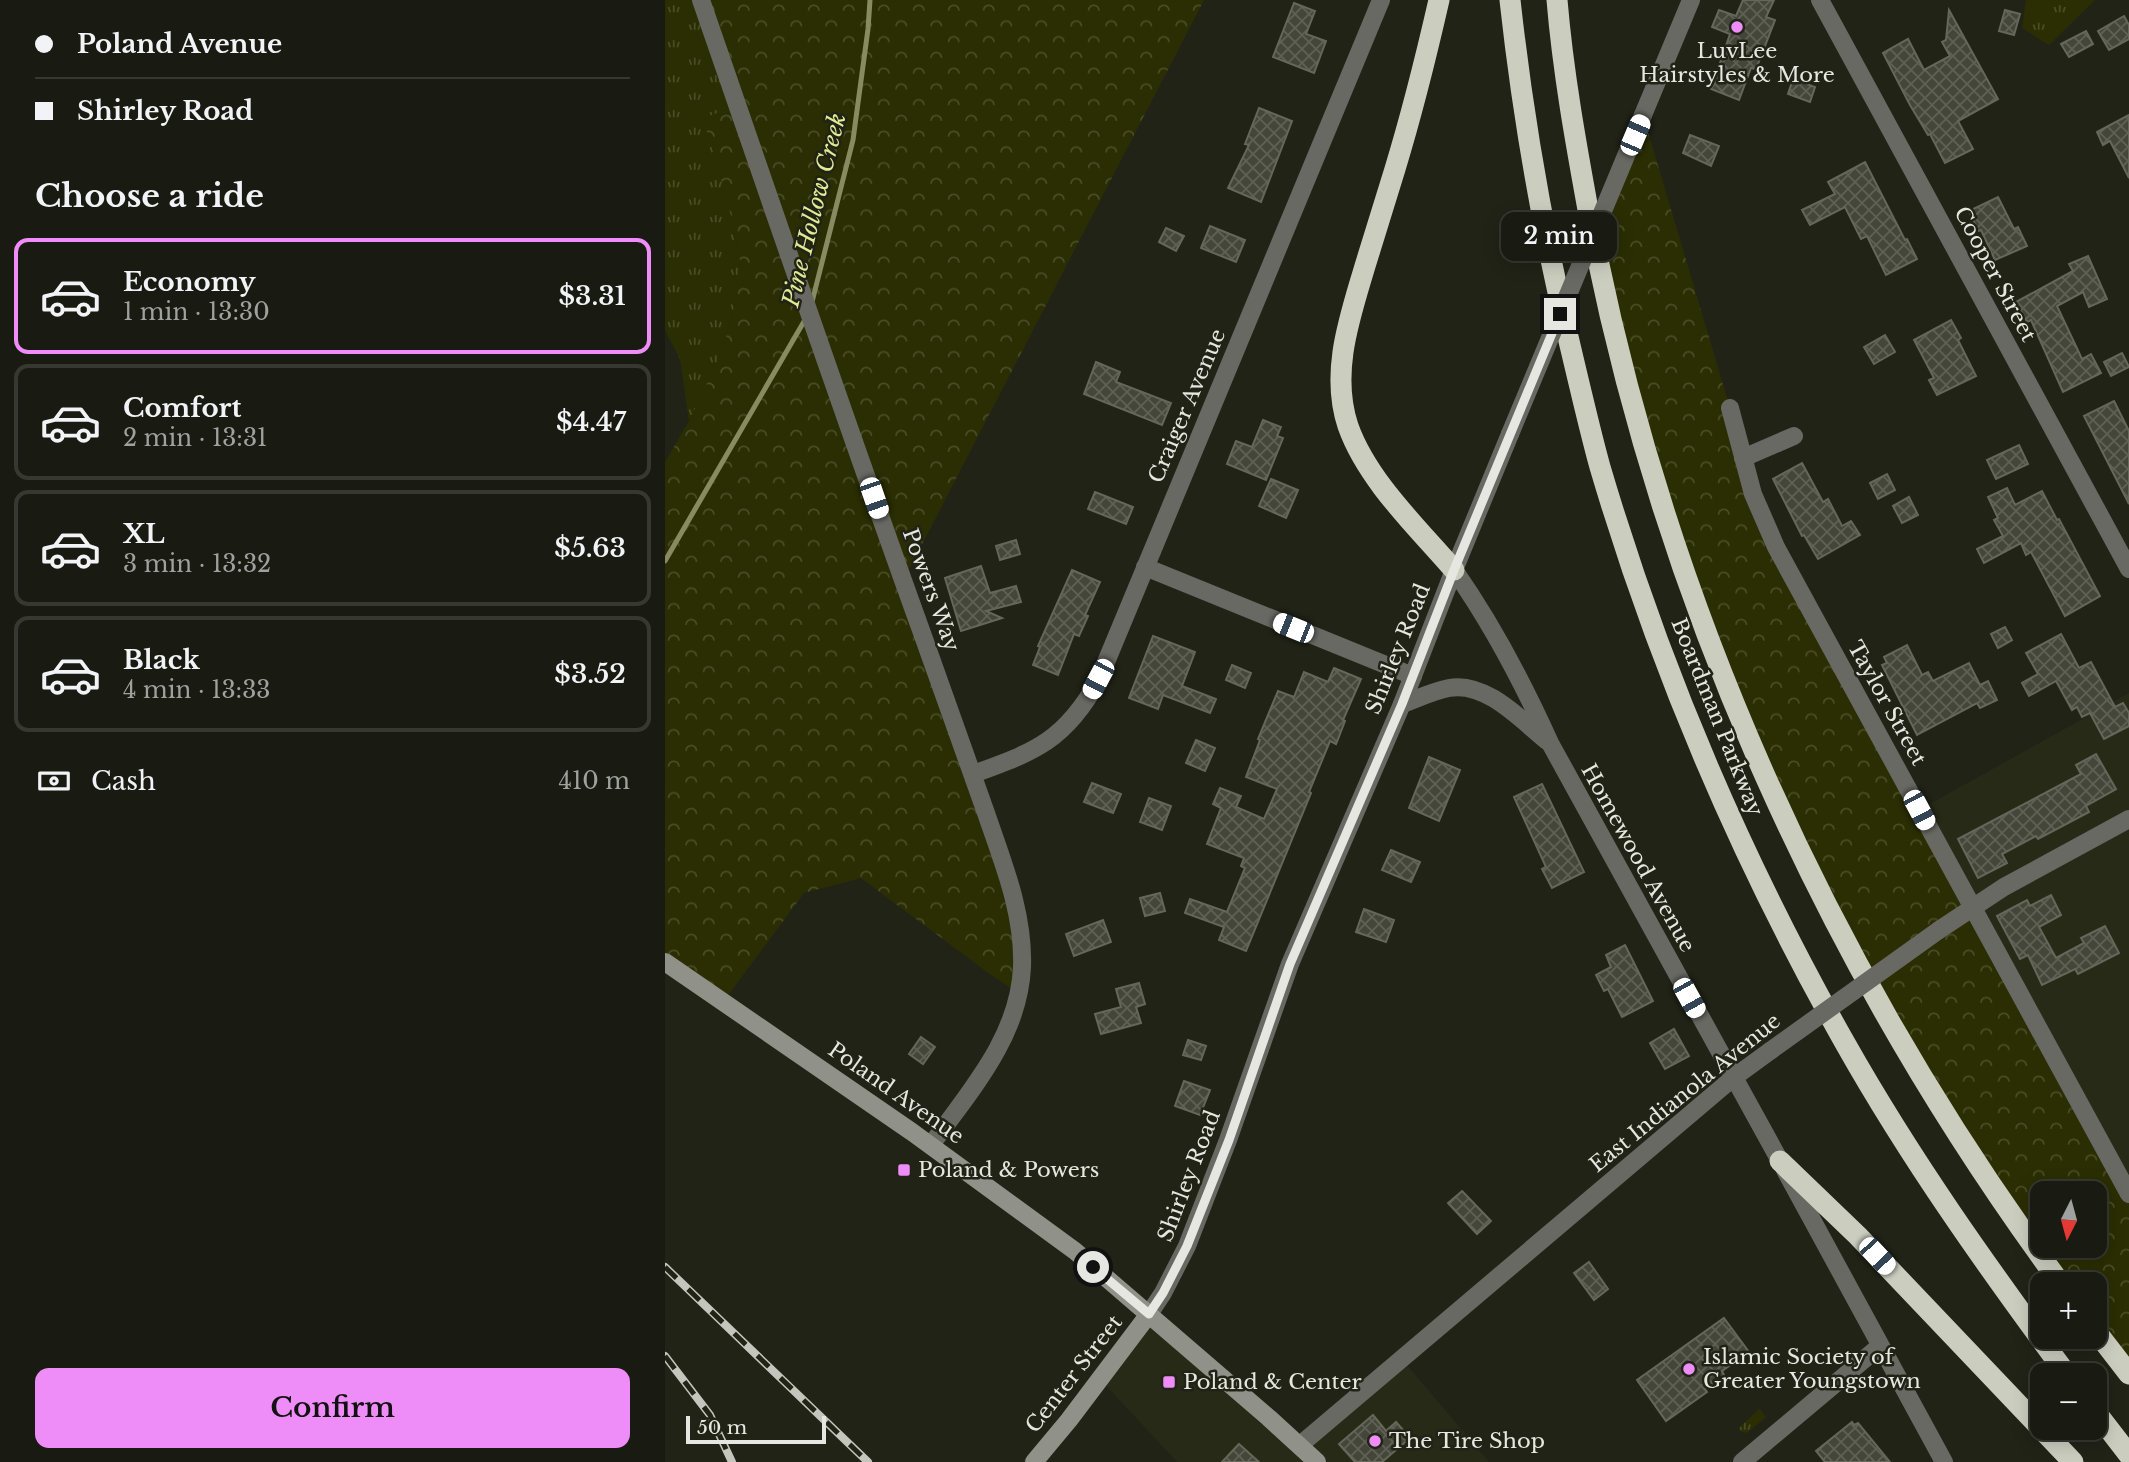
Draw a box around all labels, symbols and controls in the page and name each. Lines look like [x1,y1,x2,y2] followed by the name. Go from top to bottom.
[1729,19,1745,35] marker: LuvLee Hairstyles & More
[77,28,282,60] text: Poland Avenue
[1639,38,1835,88] place label: LuvLee Hairstyles & More
[77,95,253,127] text: Shirley Road
[776,110,852,311] water label: Pine Hollow Creek
[1618,112,1653,158] car
[35,176,264,216] text: Choose a ride
[1948,202,2042,346] street label: Cooper Street
[1502,212,1618,262] callout: 2 min
[1524,222,1594,250] text: 2 min
[39,265,102,328] icon: car
[123,266,256,298] text: Economy
[558,280,626,312] text: $3.31
[123,298,270,326] text: 1 min · 13:30
[1544,298,1576,330] route end
[1143,325,1231,487] street label: Craiger Avenue
[39,391,102,454] icon: car
[123,392,241,424] text: Comfort
[556,406,626,438] text: $4.47
[123,424,267,452] text: 2 min · 13:31
[858,475,891,521] car
[39,517,102,580] icon: car
[123,518,165,550] text: XL
[897,525,965,656] street label: Powers Way
[554,532,626,564] text: $5.63
[123,550,271,578] text: 3 min · 13:32
[1360,580,1436,718] street label: Shirley Road
[1270,610,1317,646] car
[1665,614,1769,820] street label: Boardman Parkway
[1842,636,1932,770] street label: Taylor Street
[39,643,102,706] icon: car
[123,644,200,676] text: Black
[1079,656,1118,702] car
[554,658,626,690] text: $3.52
[123,676,271,704] text: 4 min · 13:33
[1575,759,1701,957] street label: Homewood Avenue
[35,762,73,800] icon: cash
[91,765,156,797] text: Cash
[559,767,630,795] text: 410 m
[1900,787,1939,833] car
[1670,975,1709,1021] car
[1584,1008,1786,1178] street label: East Indianola Avenue
[823,1037,969,1149] street label: Poland Avenue
[1152,1107,1226,1245] street label: Shirley Road
[918,1157,1099,1183] place label: Poland & Powers
[896,1162,912,1178] marker: Poland & Powers
[2030,1181,2107,1258] north arrow
[2030,1181,2107,1440] map controls
[1855,1233,1900,1279] car
[1077,1251,1109,1283] route start
[2030,1272,2107,1349] button: +
[1020,1310,1128,1438] street label: Center Street
[1703,1344,1921,1394] place label: Islamic Society of Greater Youngstown
[1681,1361,1697,1377] marker: Islamic Society of Greater Youngstown
[2030,1363,2107,1440] button: −
[35,1368,630,1448] button: Confirm
[1183,1369,1361,1395] place label: Poland & Center
[1161,1374,1177,1390] marker: Poland & Center
[686,1413,826,1445] scale bar
[697,1416,747,1439] text: 50 m
[1389,1428,1545,1454] place label: The Tire Shop
[1367,1433,1383,1449] marker: The Tire Shop

